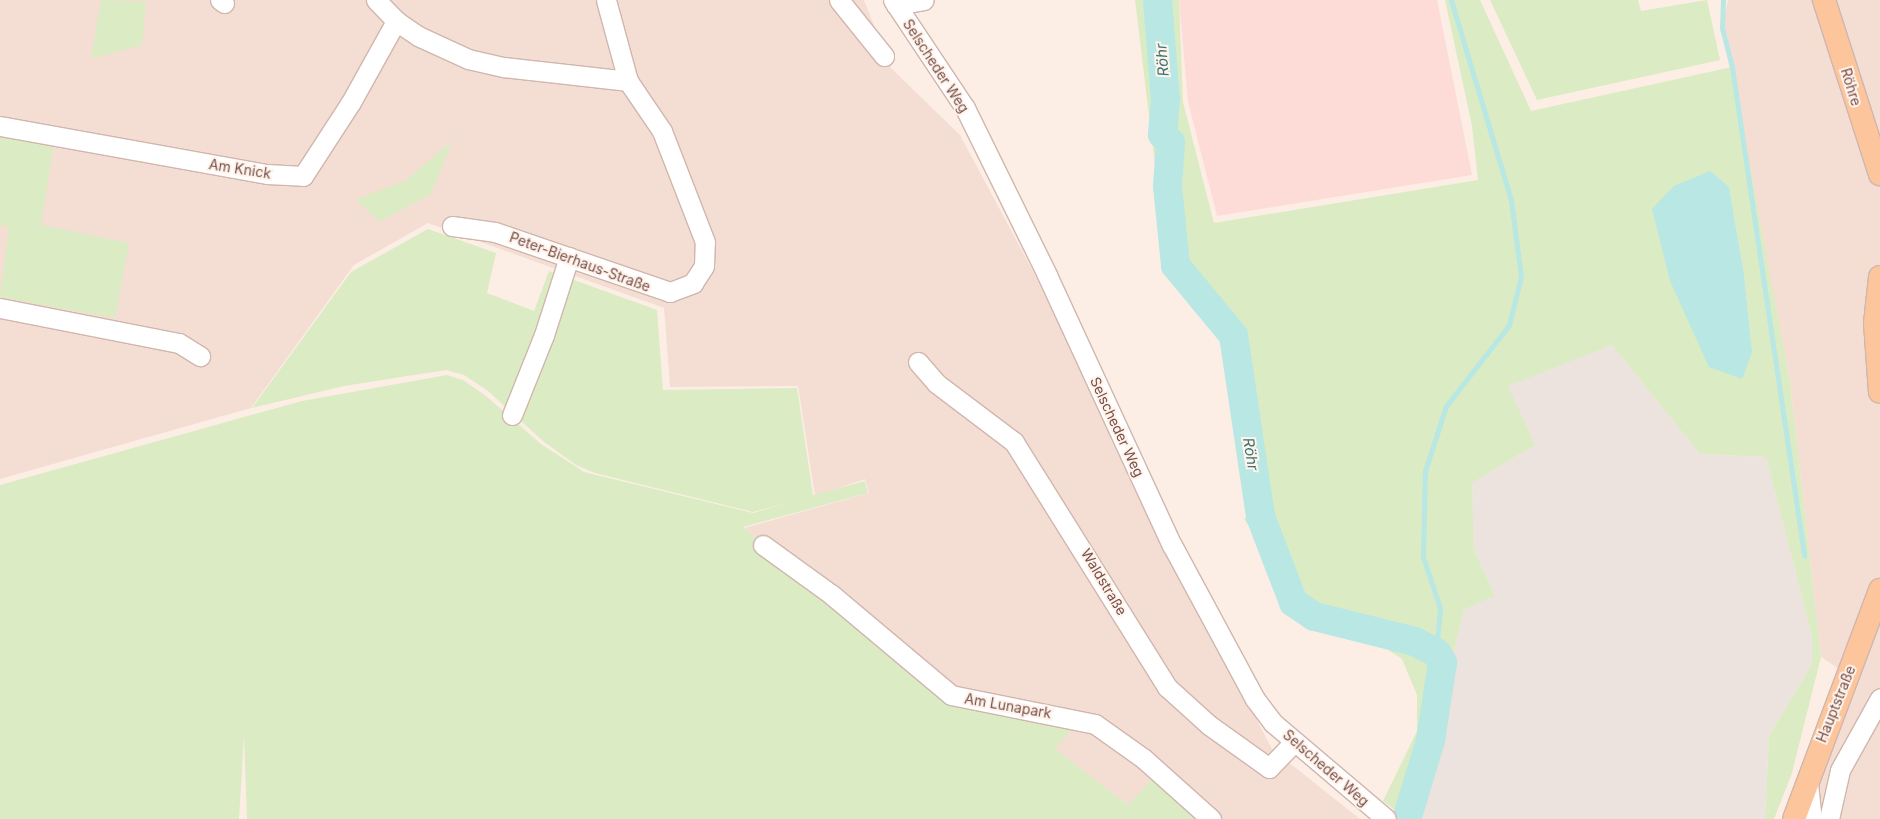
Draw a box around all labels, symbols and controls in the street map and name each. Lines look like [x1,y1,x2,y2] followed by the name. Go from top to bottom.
[900,16,972,116] street label: Selscheder Weg
[1152,43,1172,77] water label: Röhr
[1837,66,1865,108] street label: Röhre
[208,156,272,182] street label: Am Knick
[507,229,653,295] street label: Peter-Bierhaus-Straße
[1087,374,1147,480] street label: Selscheder Weg
[1240,436,1262,472] water label: Röhr
[1078,546,1130,618] street label: Waldstraße
[1813,663,1859,745] street label: Hauptstraße
[963,690,1053,722] street label: Am Lunapark
[1280,726,1372,810] street label: Selscheder Weg

